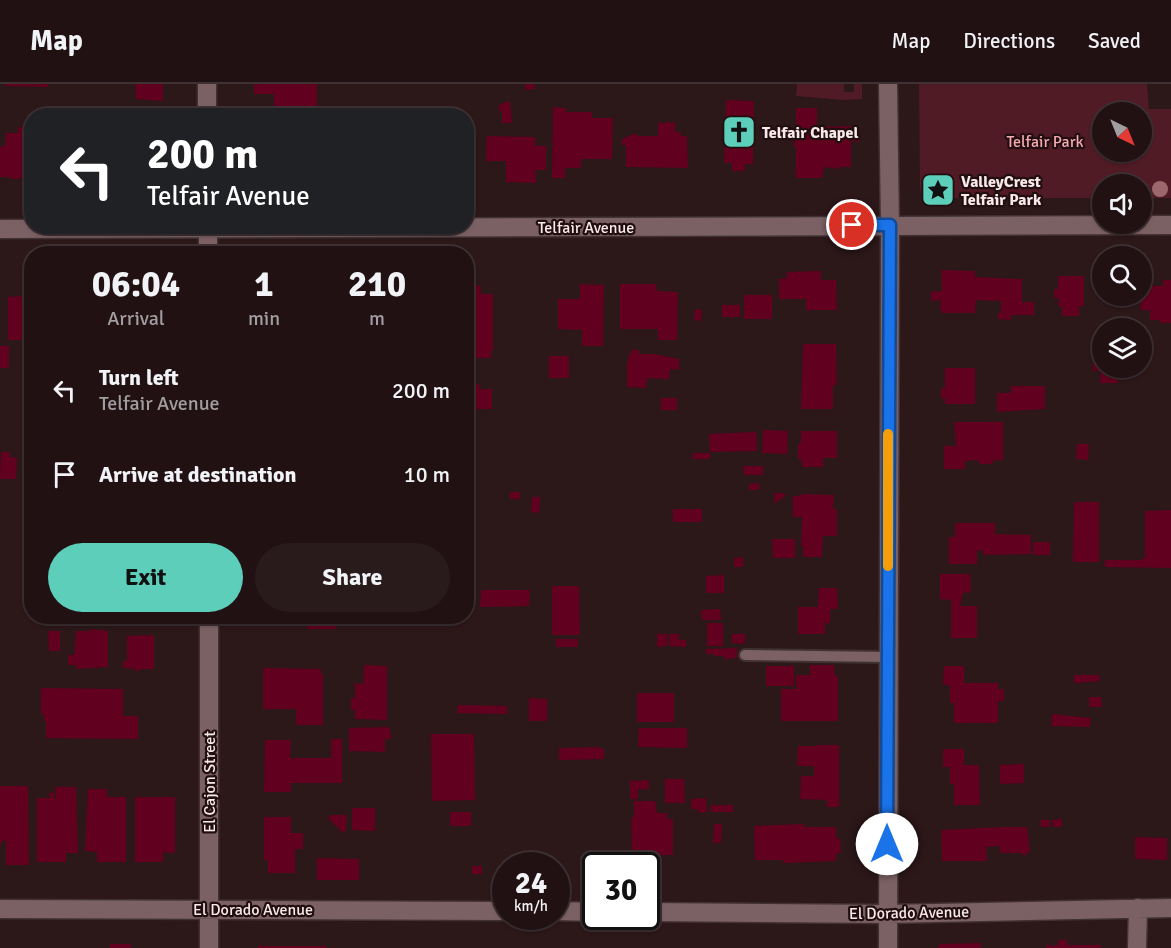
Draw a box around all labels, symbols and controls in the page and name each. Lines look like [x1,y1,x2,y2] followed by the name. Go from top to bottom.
[30,24,83,58] text: Map
[892,28,930,54] text: Map
[963,28,1055,54] text: Directions
[1088,28,1141,54] text: Saved
[1092,102,1152,162] north arrow
[1092,102,1152,378] map controls
[721,114,757,150] church icon: Telfair Chapel
[762,123,858,143] place label: Telfair Chapel
[147,129,258,180] text: 200 m
[48,132,126,210] icon: left
[1006,132,1084,152] park label: Telfair Park
[920,172,956,208] place icon: ValleyCrest Telfair Park
[961,172,1042,210] place label: ValleyCrest Telfair Park
[1092,174,1152,234] button: sound
[147,180,310,213] text: Telfair Avenue
[826,199,877,250] pin
[835,208,868,241] icon: arrive
[538,218,634,238] street label: Telfair Avenue
[1092,246,1152,306] button: search
[92,262,180,307] text: 06:04
[254,262,274,307] text: 1
[348,262,406,307] text: 210
[107,306,165,331] text: Arrival
[248,306,280,331] text: min
[369,306,385,331] text: m
[1092,318,1152,378] button: layers
[99,364,179,391] text: Turn left
[48,374,81,407] icon: left
[392,377,450,404] text: 200 m
[99,391,220,416] text: Telfair Avenue
[48,458,81,491] icon: arrive
[99,461,296,488] text: Arrive at destination
[404,461,450,488] text: 10 m
[48,543,243,612] button: Exit
[255,543,450,612] button: Share
[200,731,220,833] street label: El Cajon Street
[855,812,919,876] position arrow
[582,852,660,930] speed limit sign: 30
[515,865,547,902] text: 24
[514,897,548,915] text: km/h
[193,900,313,920] street label: El Dorado Avenue
[849,902,969,924] street label: El Dorado Avenue

